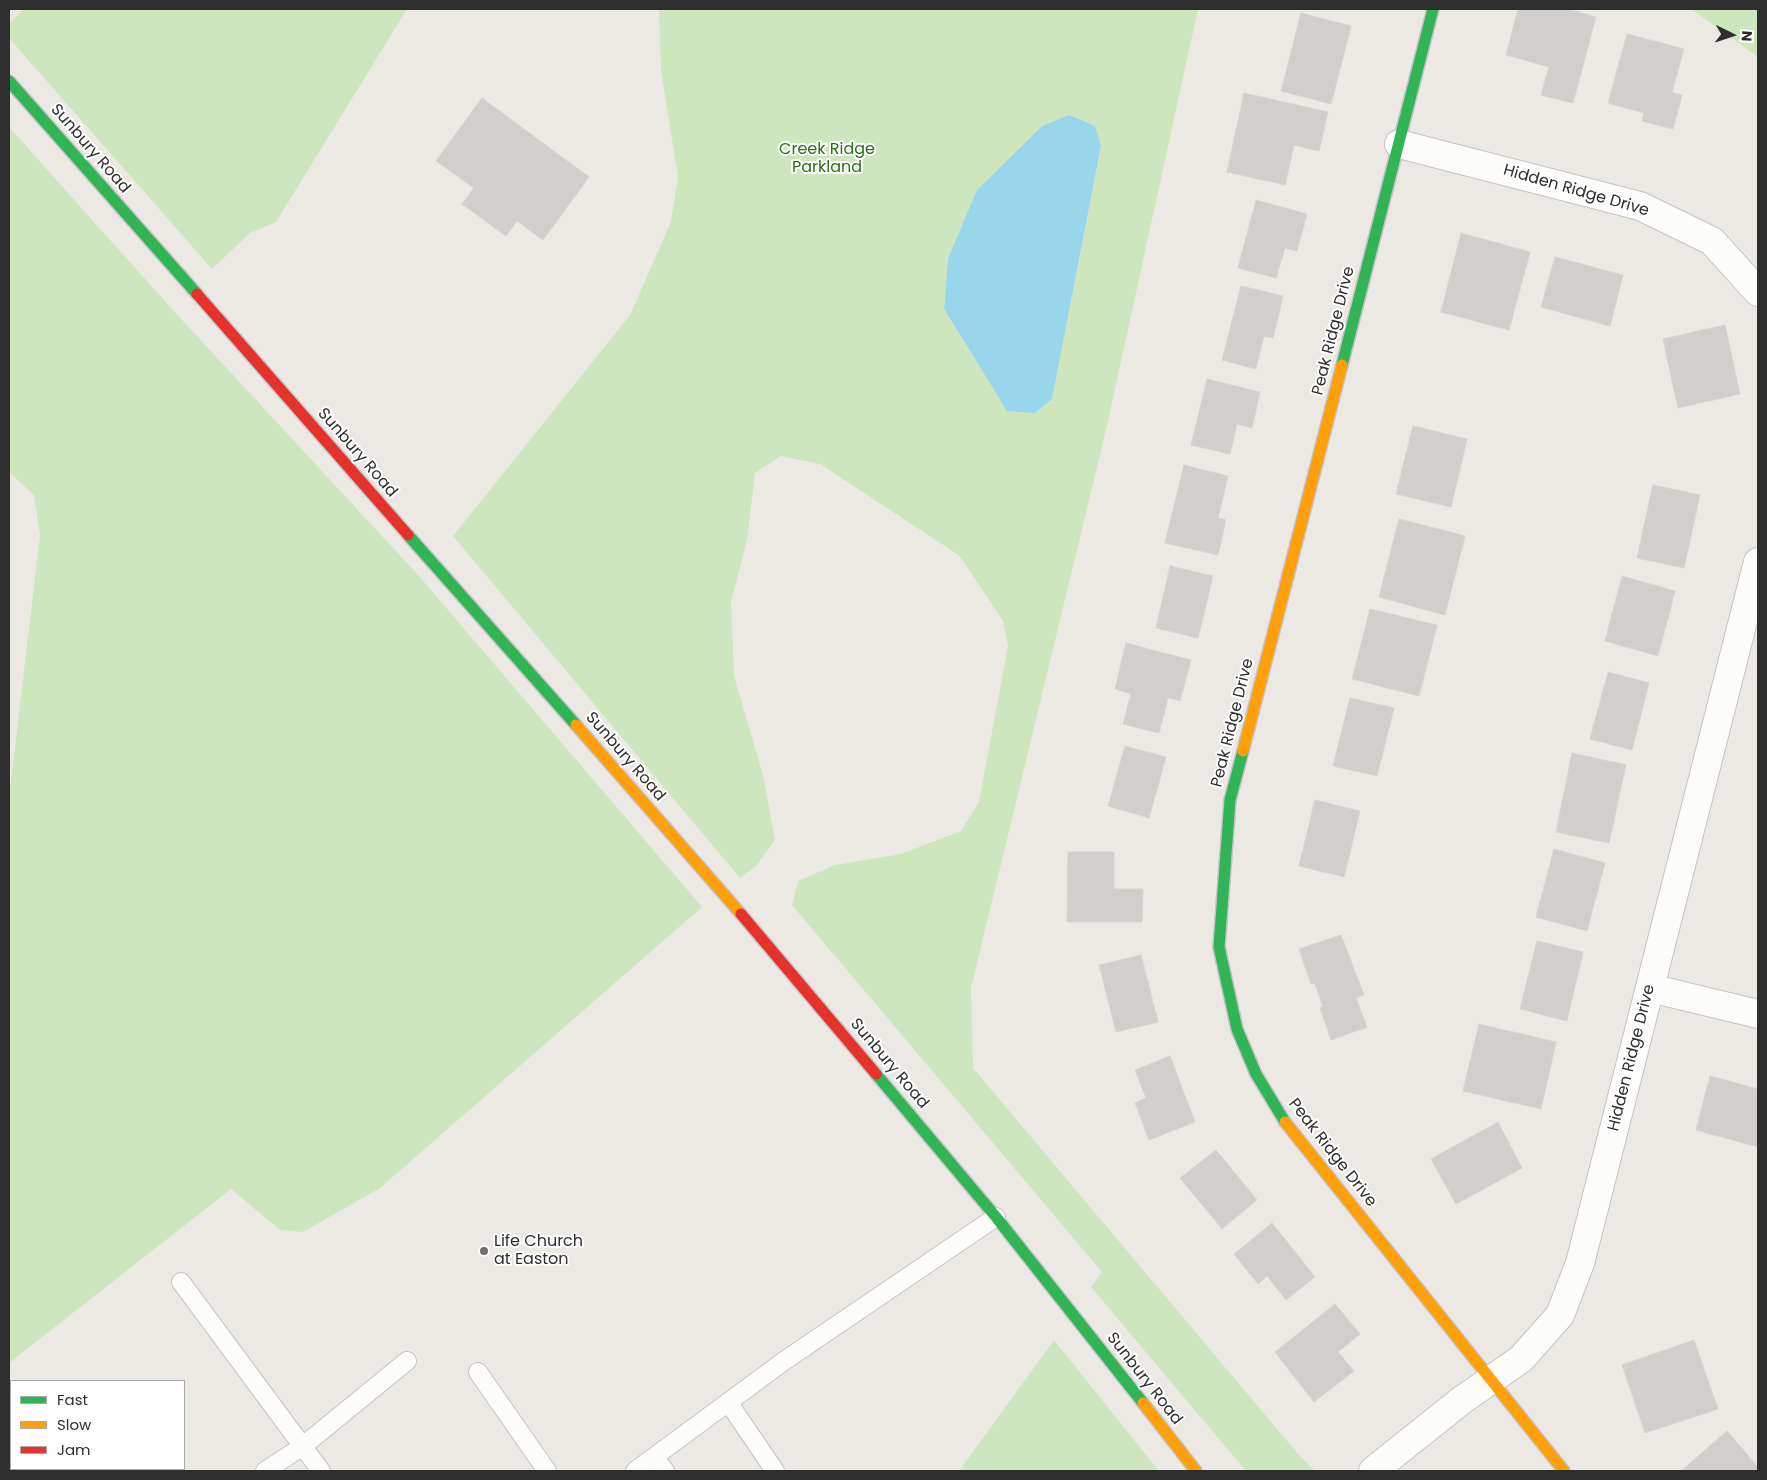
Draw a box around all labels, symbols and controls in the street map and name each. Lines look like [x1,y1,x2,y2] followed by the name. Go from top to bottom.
[1707,10,1757,60] north arrow
[1737,30,1757,42] text: N
[46,101,134,197] street label: Sunbury Road
[779,140,875,178] park label: Creek Ridge Parkland
[1501,161,1651,221] street label: Hidden Ridge Drive
[1309,265,1359,397] street label: Peak Ridge Drive
[313,405,401,501] street label: Sunbury Road
[1208,657,1258,789] street label: Peak Ridge Drive
[581,709,669,805] street label: Sunbury Road
[1604,983,1660,1133] street label: Hidden Ridge Drive
[846,1015,932,1113] street label: Sunbury Road
[1284,1095,1380,1211] street label: Peak Ridge Drive
[494,1232,583,1270] place label: Life Church at Easton
[478,1245,490,1257] marker: Life Church at Easton
[1102,1329,1186,1429] street label: Sunbury Road
[10,1380,185,1470] legend
[57,1389,88,1410] text: Fast
[57,1414,91,1435] text: Slow
[57,1439,91,1460] text: Jam

